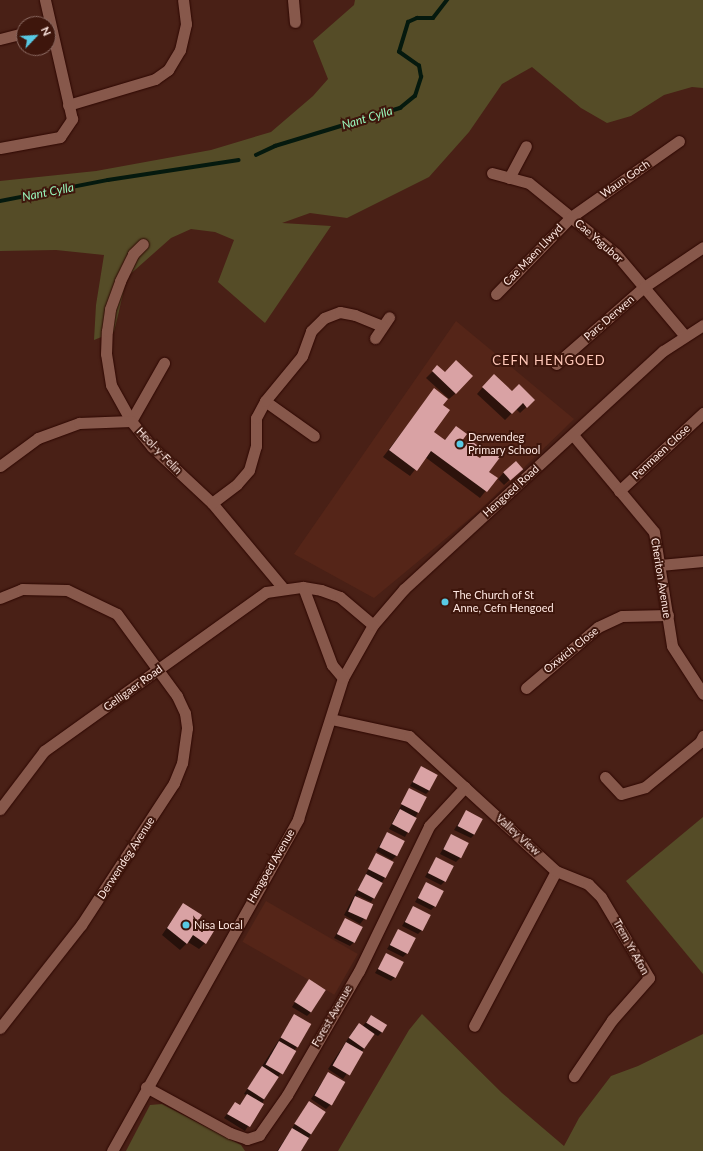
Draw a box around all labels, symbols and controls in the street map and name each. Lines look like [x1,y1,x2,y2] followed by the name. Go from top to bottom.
[16,16,56,56] north arrow
[39,25,54,38] text: N
[340,103,394,133] water label: Nant Cylla
[598,157,652,201] street label: Waun Goch
[21,180,75,204] water label: Nant Cylla
[572,216,626,266] street label: Cae Ysgubor
[500,222,566,288] street label: Cae Maen Llwyd
[581,293,637,343] street label: Parc Derwen
[492,352,606,368] district label: CEFN HENGOED
[629,422,693,482] street label: Penmaen Close
[134,425,184,477] street label: Heol-y-Felin
[468,431,541,457] place label: Derwendeg Primary School
[455,439,465,449] marker: Derwendeg Primary School
[480,462,542,520] street label: Hengoed Road
[648,537,674,619] street label: Cheriton Avenue
[453,589,554,615] place label: The Church of St Anne, Cefn Hengoed
[440,597,450,607] marker: The Church of St Anne, Cefn Hengoed
[541,624,601,676] street label: Oxwich Close
[101,662,165,714] street label: Gelligaer Road
[493,811,543,859] street label: Valley View
[94,814,158,902] street label: Derwendeg Avenue
[244,827,298,905] street label: Hengoed Avenue
[610,916,652,978] street label: Trem Yr Afon
[194,918,243,932] place label: Nisa Local
[181,920,191,930] marker: Nisa Local
[309,983,355,1049] street label: Forest Avenue

